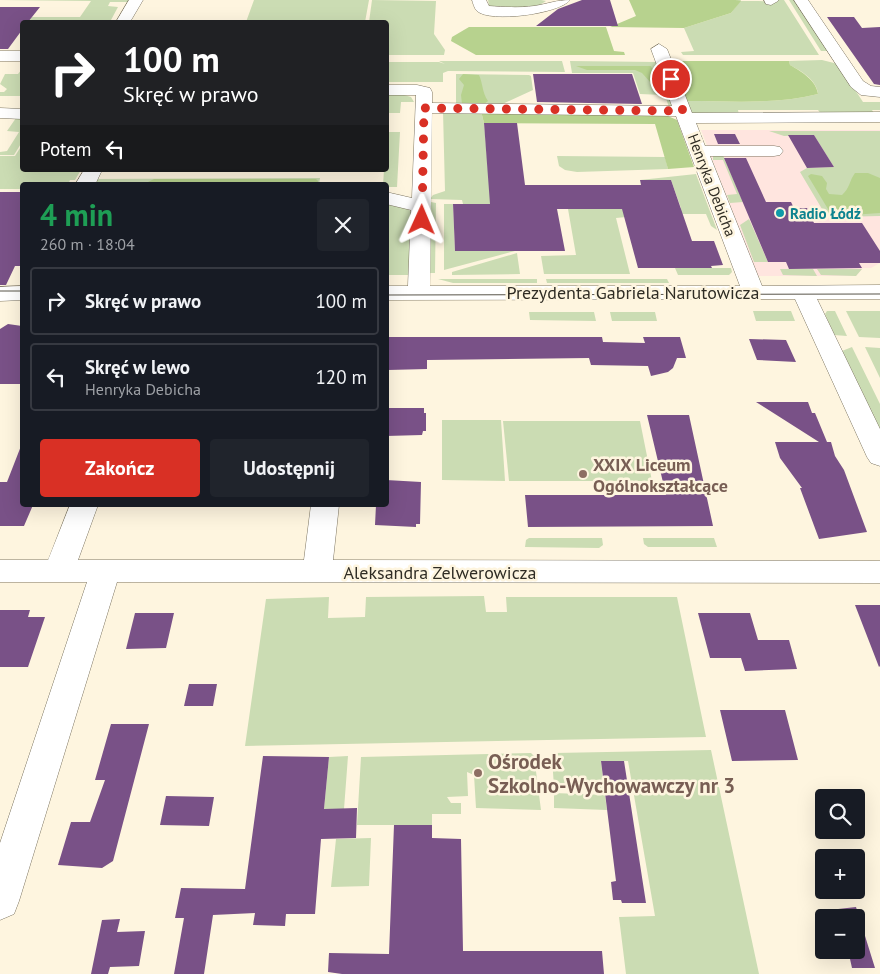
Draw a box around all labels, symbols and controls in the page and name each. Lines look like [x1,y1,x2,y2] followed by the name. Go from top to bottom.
[123,36,220,82] text: 100 m
[40,40,105,105] icon: right
[650,58,692,100] pin
[657,65,685,93] icon: arrive
[123,80,258,108] text: Skręć w prawo
[684,131,740,239] street label: Henryka Debicha
[101,135,129,163] icon: left
[40,137,91,161] text: Potem
[395,193,447,245] position arrow
[40,195,113,234] text: 4 min
[317,199,369,251] button: close
[790,204,861,223] place label: Radio Łódź
[774,207,786,219] marker: Radio Łódź
[40,234,135,254] text: 260 m · 18:04
[506,281,760,304] street label: Prezydenta Gabriela Narutowicza
[42,287,70,315] icon: right
[85,289,201,313] text: Skręć w prawo
[315,289,367,313] text: 100 m
[85,355,190,379] text: Skręć w lewo
[42,363,70,391] icon: left
[315,365,367,389] text: 120 m
[85,379,201,399] text: Henryka Debicha
[40,439,200,497] button: Zakończ
[210,439,369,497] button: Udostępnij
[593,453,728,497] place label: XXIX Liceum Ogólnokształcące
[577,468,589,480] marker: XXIX Liceum Ogólnokształcące
[344,561,536,584] street label: Aleksandra Zelwerowicza
[488,748,735,799] place label: Ośrodek Szkolno-Wychowawczy nr 3
[472,767,484,779] marker: Ośrodek Szkolno-Wychowawczy nr 3
[815,789,865,959] map controls
[815,789,865,839] button: search
[815,849,865,899] button: +
[815,909,865,959] button: −

